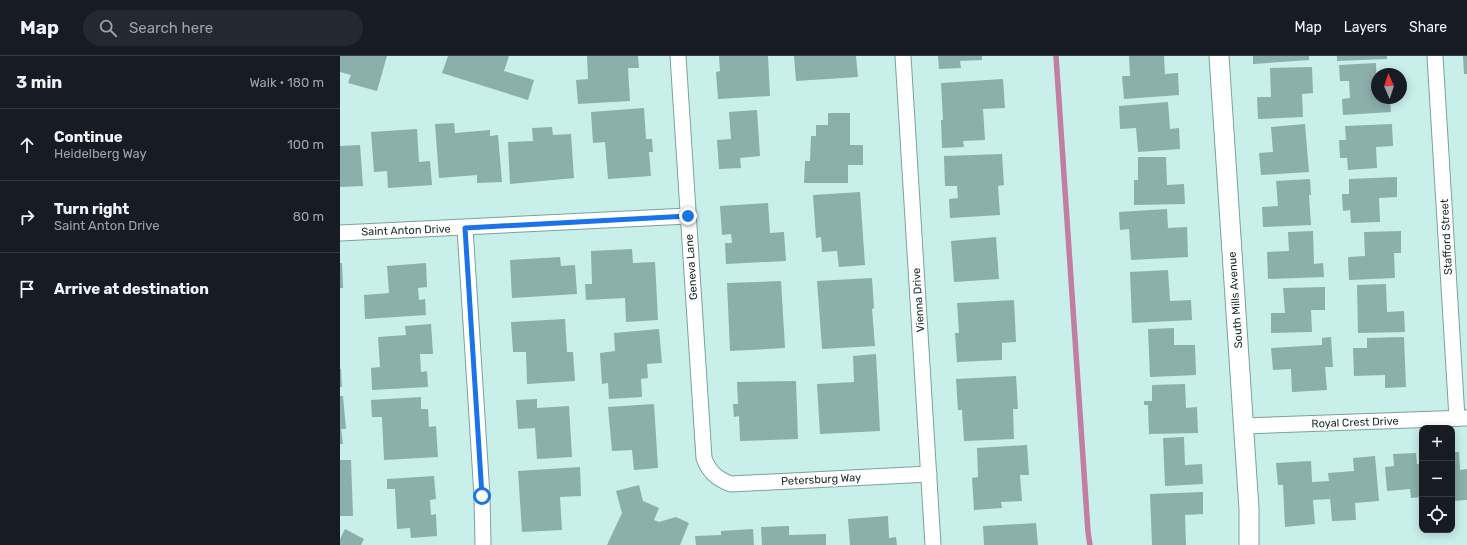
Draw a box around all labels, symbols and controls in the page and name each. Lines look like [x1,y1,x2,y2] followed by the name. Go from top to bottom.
[83,10,363,46] search box
[20,16,59,39] text: Map
[97,17,119,39] icon: search
[129,19,213,37] text: Search here
[1295,19,1322,36] text: Map
[1344,19,1387,36] text: Layers
[1409,19,1447,36] text: Share
[1371,68,1407,104] north arrow
[16,72,62,92] text: 3 min
[249,75,324,90] text: Walk · 180 m
[54,128,123,146] text: Continue
[16,134,38,156] icon: ahead
[287,137,324,152] text: 100 m
[54,146,147,161] text: Heidelberg Way
[1438,198,1455,275] street label: Stafford Street
[54,200,129,218] text: Turn right
[16,206,38,228] icon: right
[679,207,697,225] route end
[293,209,324,224] text: 80 m
[54,218,160,233] text: Saint Anton Drive
[361,222,451,239] street label: Saint Anton Drive
[683,234,700,300] street label: Geneva Lane
[1226,251,1245,349] street label: South Mills Avenue
[910,267,927,333] street label: Vienna Drive
[16,278,38,300] icon: arrive
[54,280,209,298] text: Arrive at destination
[1311,414,1399,431] street label: Royal Crest Drive
[1419,425,1455,533] map controls
[1419,425,1455,461] button: +
[1419,461,1455,497] button: −
[781,471,861,488] street label: Petersburg Way
[473,487,491,505] route start
[1419,497,1455,533] button: locate

